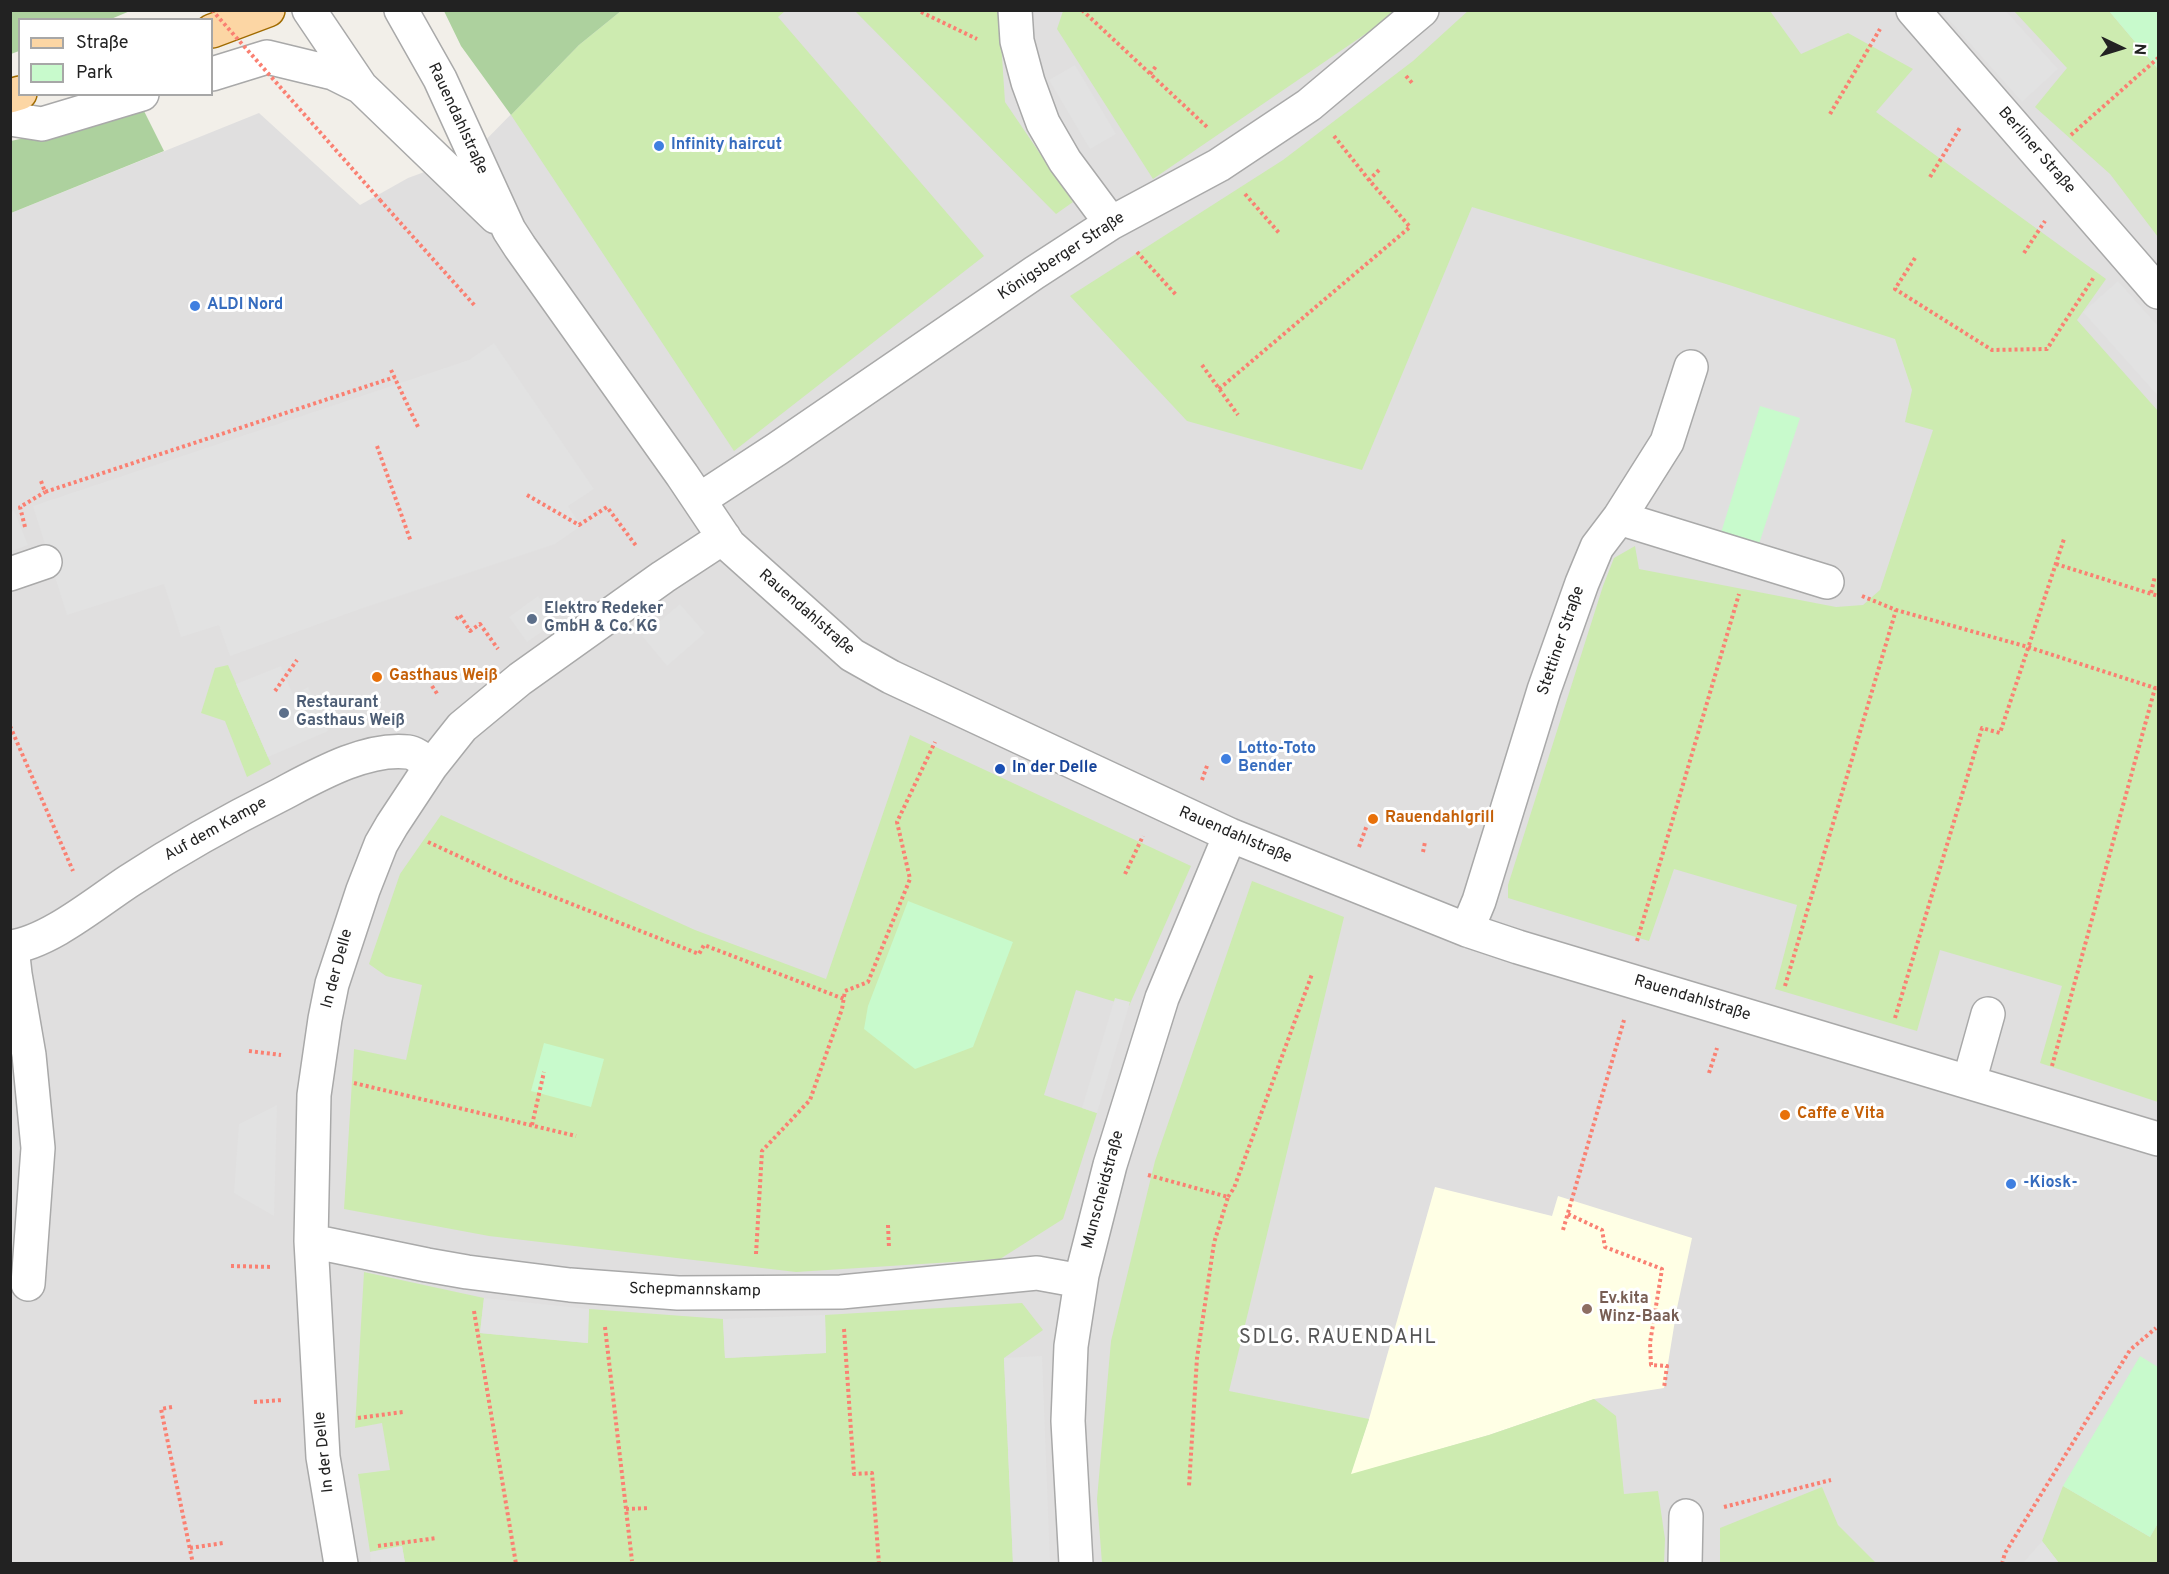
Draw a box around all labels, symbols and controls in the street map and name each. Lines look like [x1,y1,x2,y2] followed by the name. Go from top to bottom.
[18,18,213,96] legend
[2091,18,2151,78] north arrow
[76,32,128,55] text: Straße
[2129,43,2149,56] text: N
[423,60,491,178] street label: Rauendahlstraße
[76,62,113,85] text: Park
[1993,104,2079,198] street label: Berliner Straße
[671,136,782,156] place label: Infinity haircut
[652,139,666,153] marker: Infinity haircut
[995,209,1129,305] street label: Königsberger Straße
[207,296,283,316] place label: ALDI Nord
[188,299,202,313] marker: ALDI Nord
[754,566,858,660] street label: Rauendahlstraße
[1534,584,1590,698] street label: Stettiner Straße
[544,600,663,638] place label: Elektro Redeker GmbH & Co. KG
[525,612,539,626] marker: Elektro Redeker GmbH & Co. KG
[389,667,498,687] place label: Gasthaus Weiß
[370,670,384,684] marker: Gasthaus Weiß
[296,694,405,732] place label: Restaurant Gasthaus Weiß
[277,706,291,720] marker: Restaurant Gasthaus Weiß
[1238,740,1316,778] place label: Lotto-Toto Bender
[1219,752,1233,766] marker: Lotto-Toto Bender
[1012,759,1097,779] place label: In der Delle
[993,762,1007,776] marker: In der Delle
[161,794,271,866] street label: Auf dem Kampe
[1176,804,1294,868] street label: Rauendahlstraße
[1385,809,1494,829] place label: Rauendahlgrill
[1366,812,1380,826] marker: Rauendahlgrill
[318,927,358,1011] street label: In der Delle
[1631,972,1753,1026] street label: Rauendahlstraße
[1797,1105,1884,1125] place label: Caffe e Vita
[1778,1108,1792,1122] marker: Caffe e Vita
[1079,1129,1129,1251] street label: Munscheidstraße
[2023,1174,2078,1194] place label: -Kiosk-
[2004,1177,2018,1191] marker: -Kiosk-
[629,1280,761,1302] street label: Schepmannskamp
[1599,1290,1680,1328] place label: Ev.kita Winz-Baak
[1580,1302,1594,1316] marker: Ev.kita Winz-Baak
[1239,1327,1437,1351] district label: SDLG. RAUENDAHL
[311,1411,339,1493] street label: In der Delle

